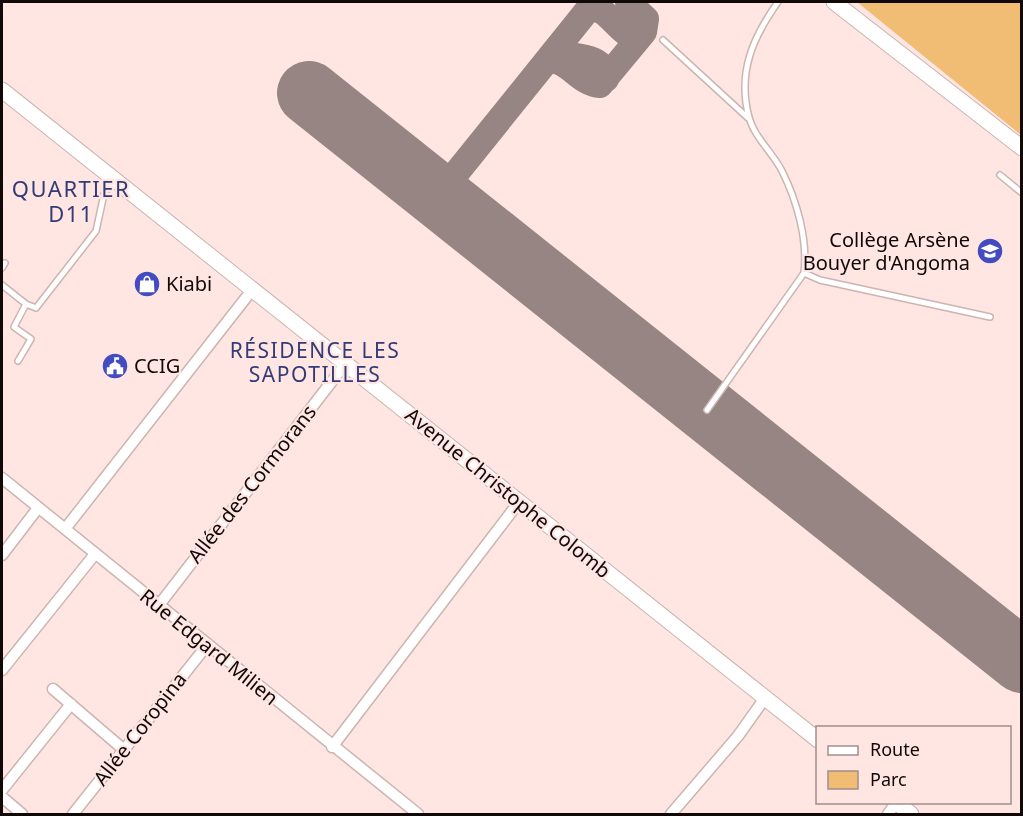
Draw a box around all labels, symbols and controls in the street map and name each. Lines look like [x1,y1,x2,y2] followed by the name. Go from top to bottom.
[12,173,130,228] district label: QUARTIER D11
[803,226,970,276] place label: Collège Arsène Bouyer d'Angoma
[975,236,1005,266] school or university icon: Collège Arsène Bouyer d'Angoma
[132,269,162,299] shop icon: Kiabi
[166,270,212,297] place label: Kiabi
[230,336,400,388] district label: RÉSIDENCE LES SAPOTILLES
[100,351,130,381] public building icon: CCIG
[134,352,180,379] place label: CCIG
[181,399,322,568] street label: Allée des Cormorans
[400,401,617,584] street label: Avenue Christophe Colomb
[134,582,284,711] street label: Rue Edgard Milien
[87,667,192,791] street label: Allée Coropina
[816,726,1011,804] legend
[870,737,920,761] text: Route
[870,767,907,791] text: Parc

